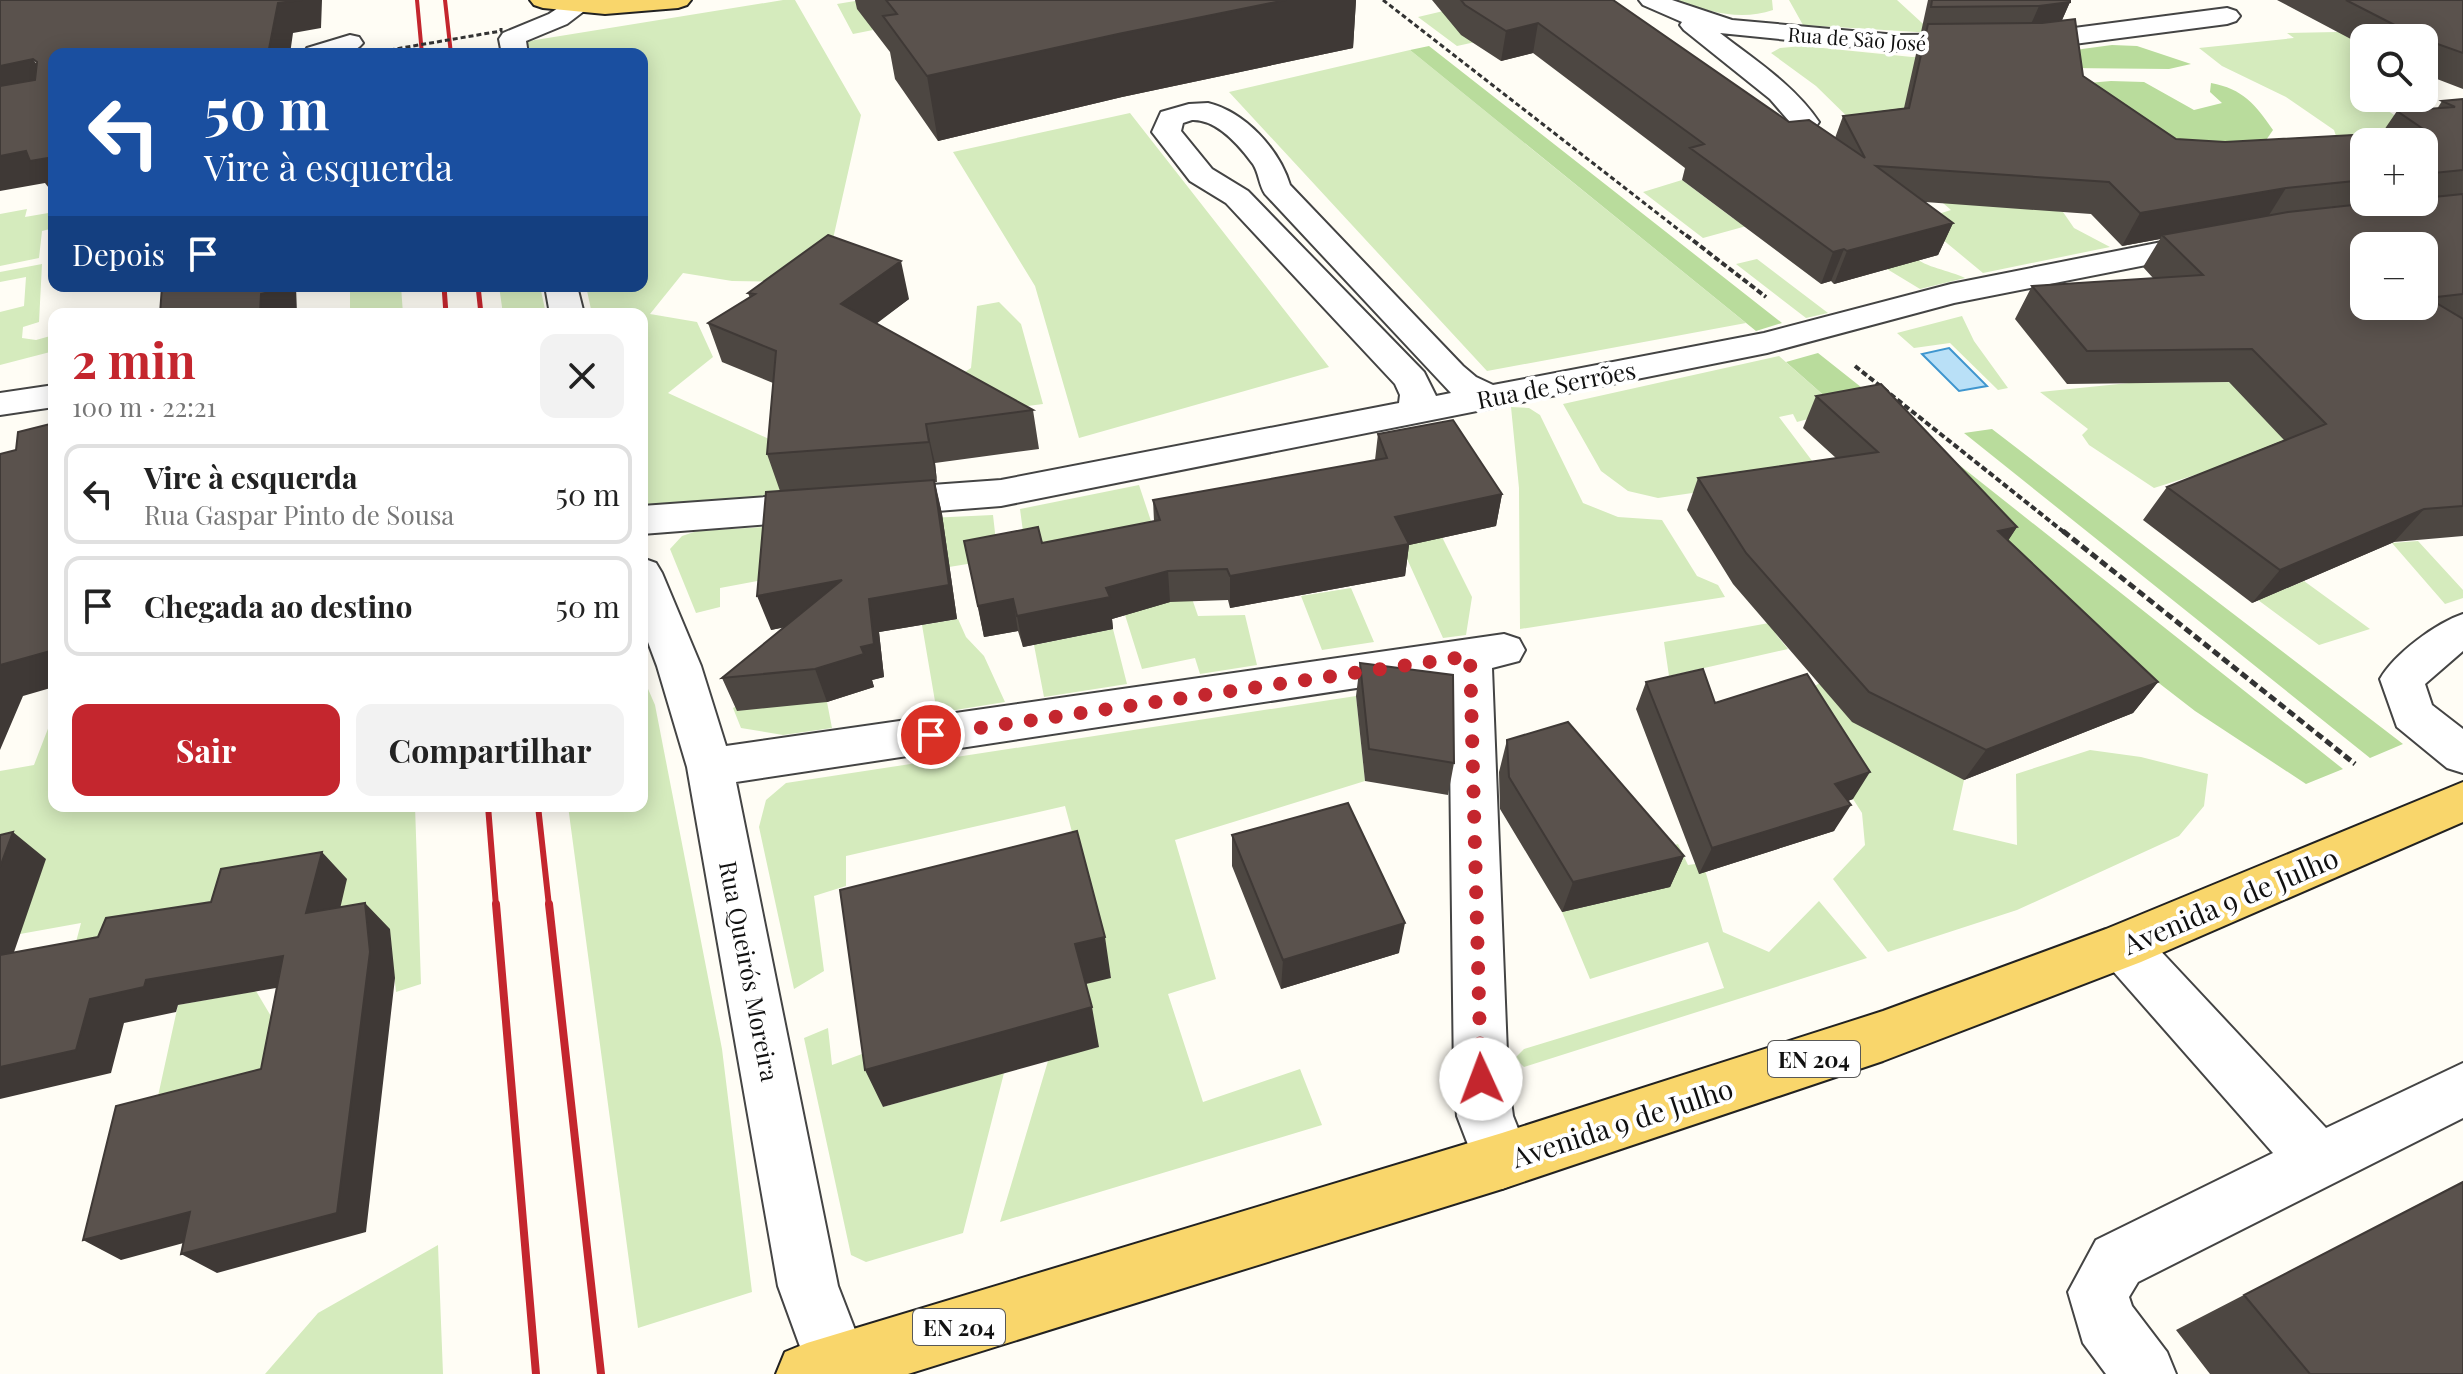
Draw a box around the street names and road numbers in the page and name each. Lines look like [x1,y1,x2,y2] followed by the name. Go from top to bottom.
[1787,20,1927,56] street label: Rua de São José
[1474,353,1638,415] street label: Rua de Serrões
[2116,838,2343,962] street label: Avenida 9 de Julho
[713,858,787,1084] street label: Rua Queirós Moreira
[1768,1041,1860,1077] road number: EN 204
[1506,1069,1737,1176] street label: Avenida 9 de Julho
[913,1309,1005,1345] road number: EN 204

